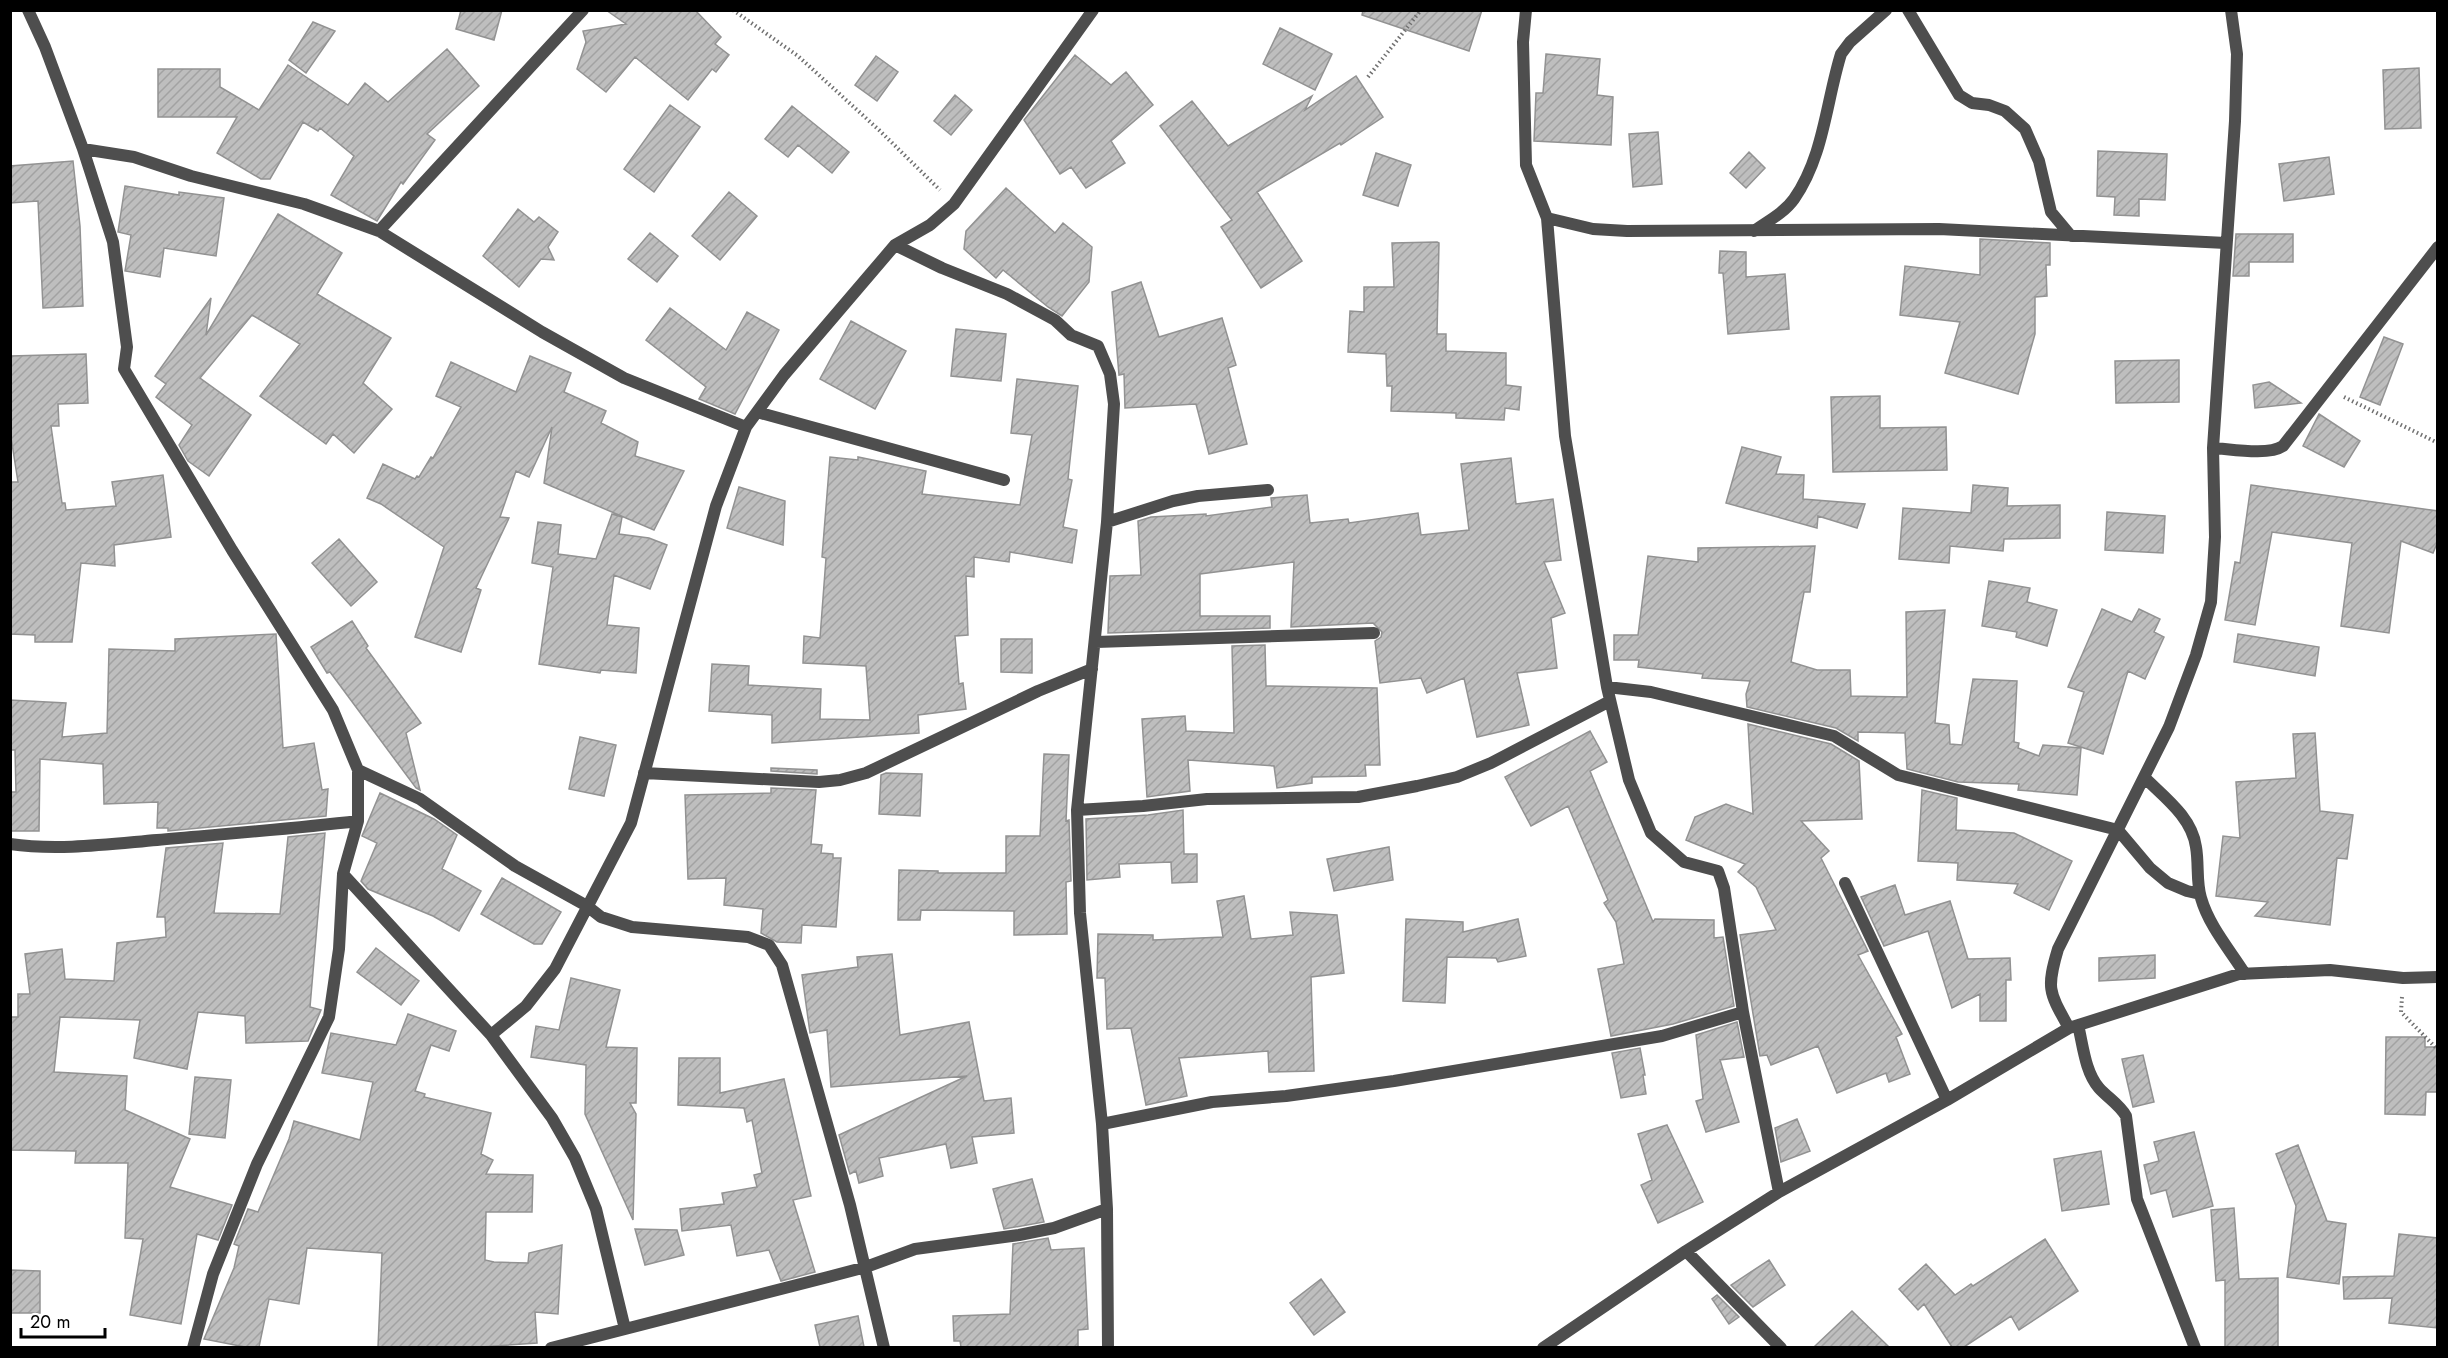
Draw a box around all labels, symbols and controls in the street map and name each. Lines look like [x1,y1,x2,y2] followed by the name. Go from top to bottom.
[21,1301,105,1339] scale bar
[30,1309,70,1335] text: 20 m

